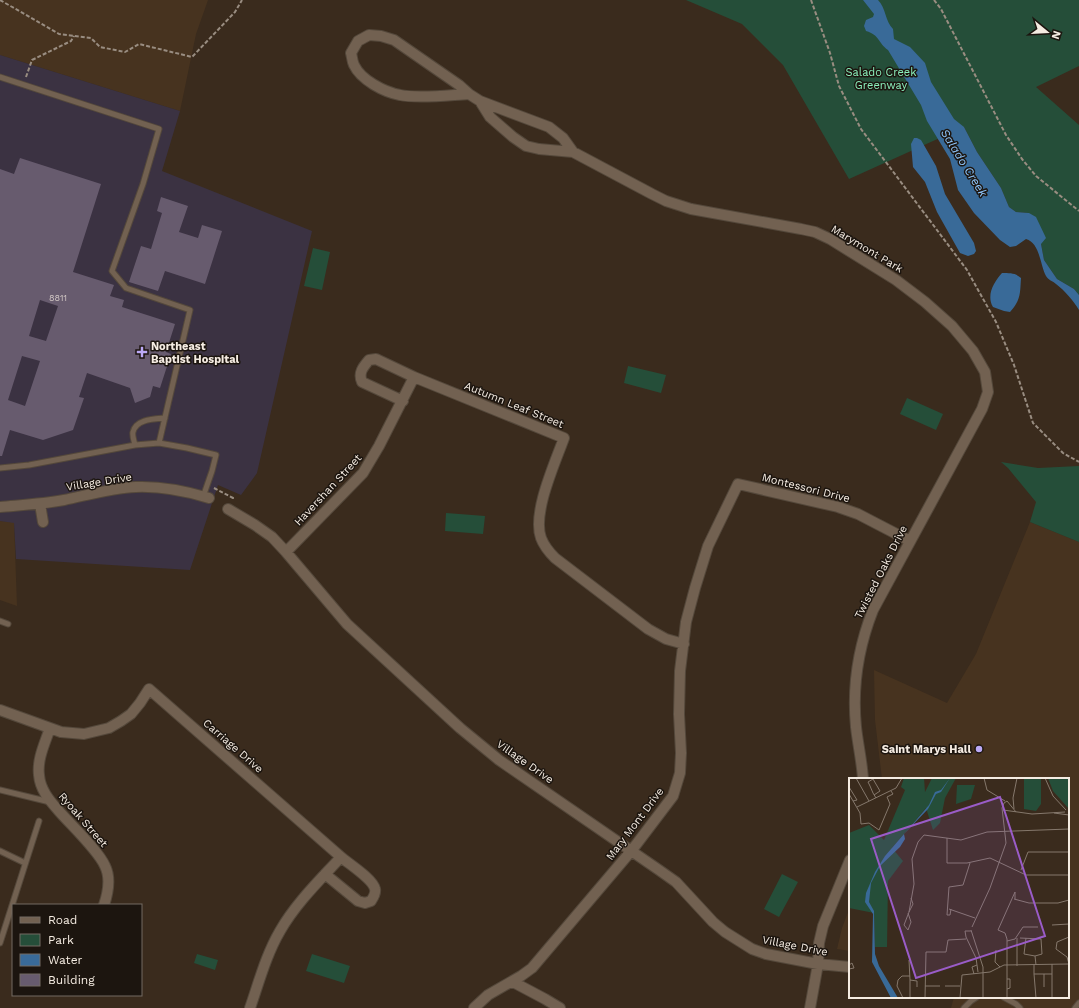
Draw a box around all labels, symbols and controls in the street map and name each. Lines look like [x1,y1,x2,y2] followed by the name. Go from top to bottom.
[1027,12,1067,52] north arrow
[1049,29,1063,41] text: N
[846,66,916,92] park label: Salado Creek Greenway
[938,127,991,200] water label: Salado Creek
[829,222,905,276] street label: Marymont Park
[49,293,67,303] house number: 8811
[151,340,240,366] place label: Northeast Baptist Hospital
[136,346,148,358] marker: Northeast Baptist Hospital
[462,379,566,431] street label: Autumn Leaf Street
[292,451,365,528] street label: Havershan Street
[65,470,133,494] street label: Village Drive
[761,471,851,505] street label: Montessori Drive
[852,523,910,621] street label: Twisted Oaks Drive
[200,716,266,776] street label: Carriage Drive
[494,738,556,786] street label: Village Drive
[882,743,971,756] place label: Saint Marys Hall
[974,744,984,754] marker: Saint Marys Hall
[849,778,1069,998] inset map
[603,785,667,863] street label: Mary Mont Drive
[56,790,111,850] street label: Ryoak Street
[12,904,142,996] legend
[48,913,77,927] text: Road
[48,933,74,947] text: Park
[761,933,829,959] street label: Village Drive
[48,953,83,967] text: Water
[48,973,95,987] text: Building

